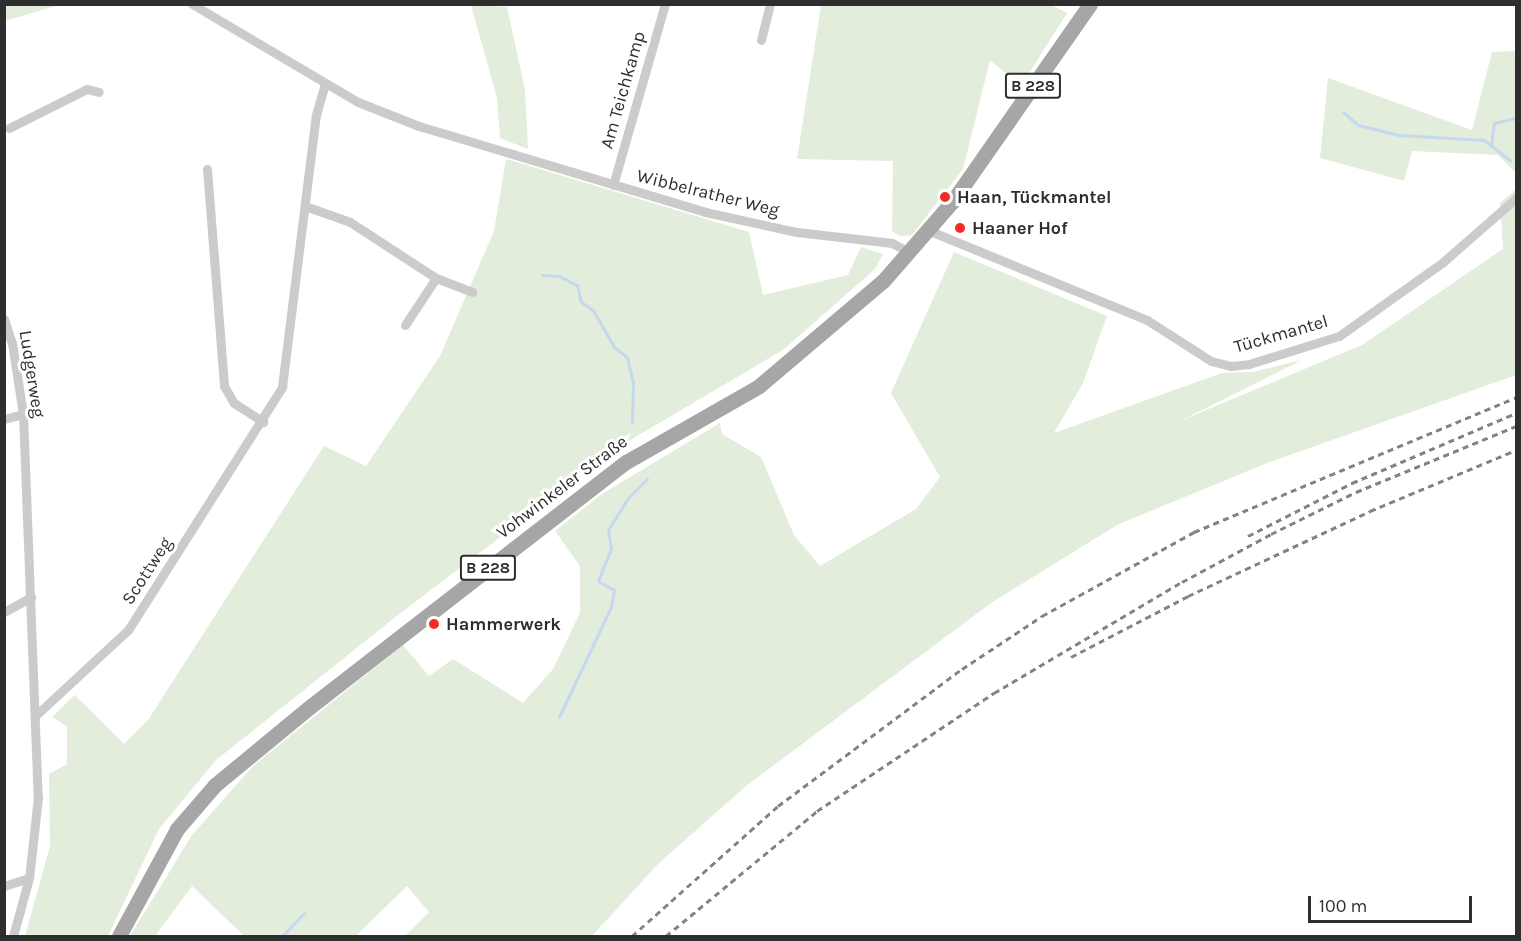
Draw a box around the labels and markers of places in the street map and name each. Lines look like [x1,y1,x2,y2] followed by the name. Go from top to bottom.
[957,186,1112,208] place label: Haan, Tückmantel
[938,190,952,204] marker: Haan, Tückmantel
[972,217,1068,239] place label: Haaner Hof
[953,221,967,235] marker: Haaner Hof
[446,613,561,635] place label: Hammerwerk
[427,617,441,631] marker: Hammerwerk

